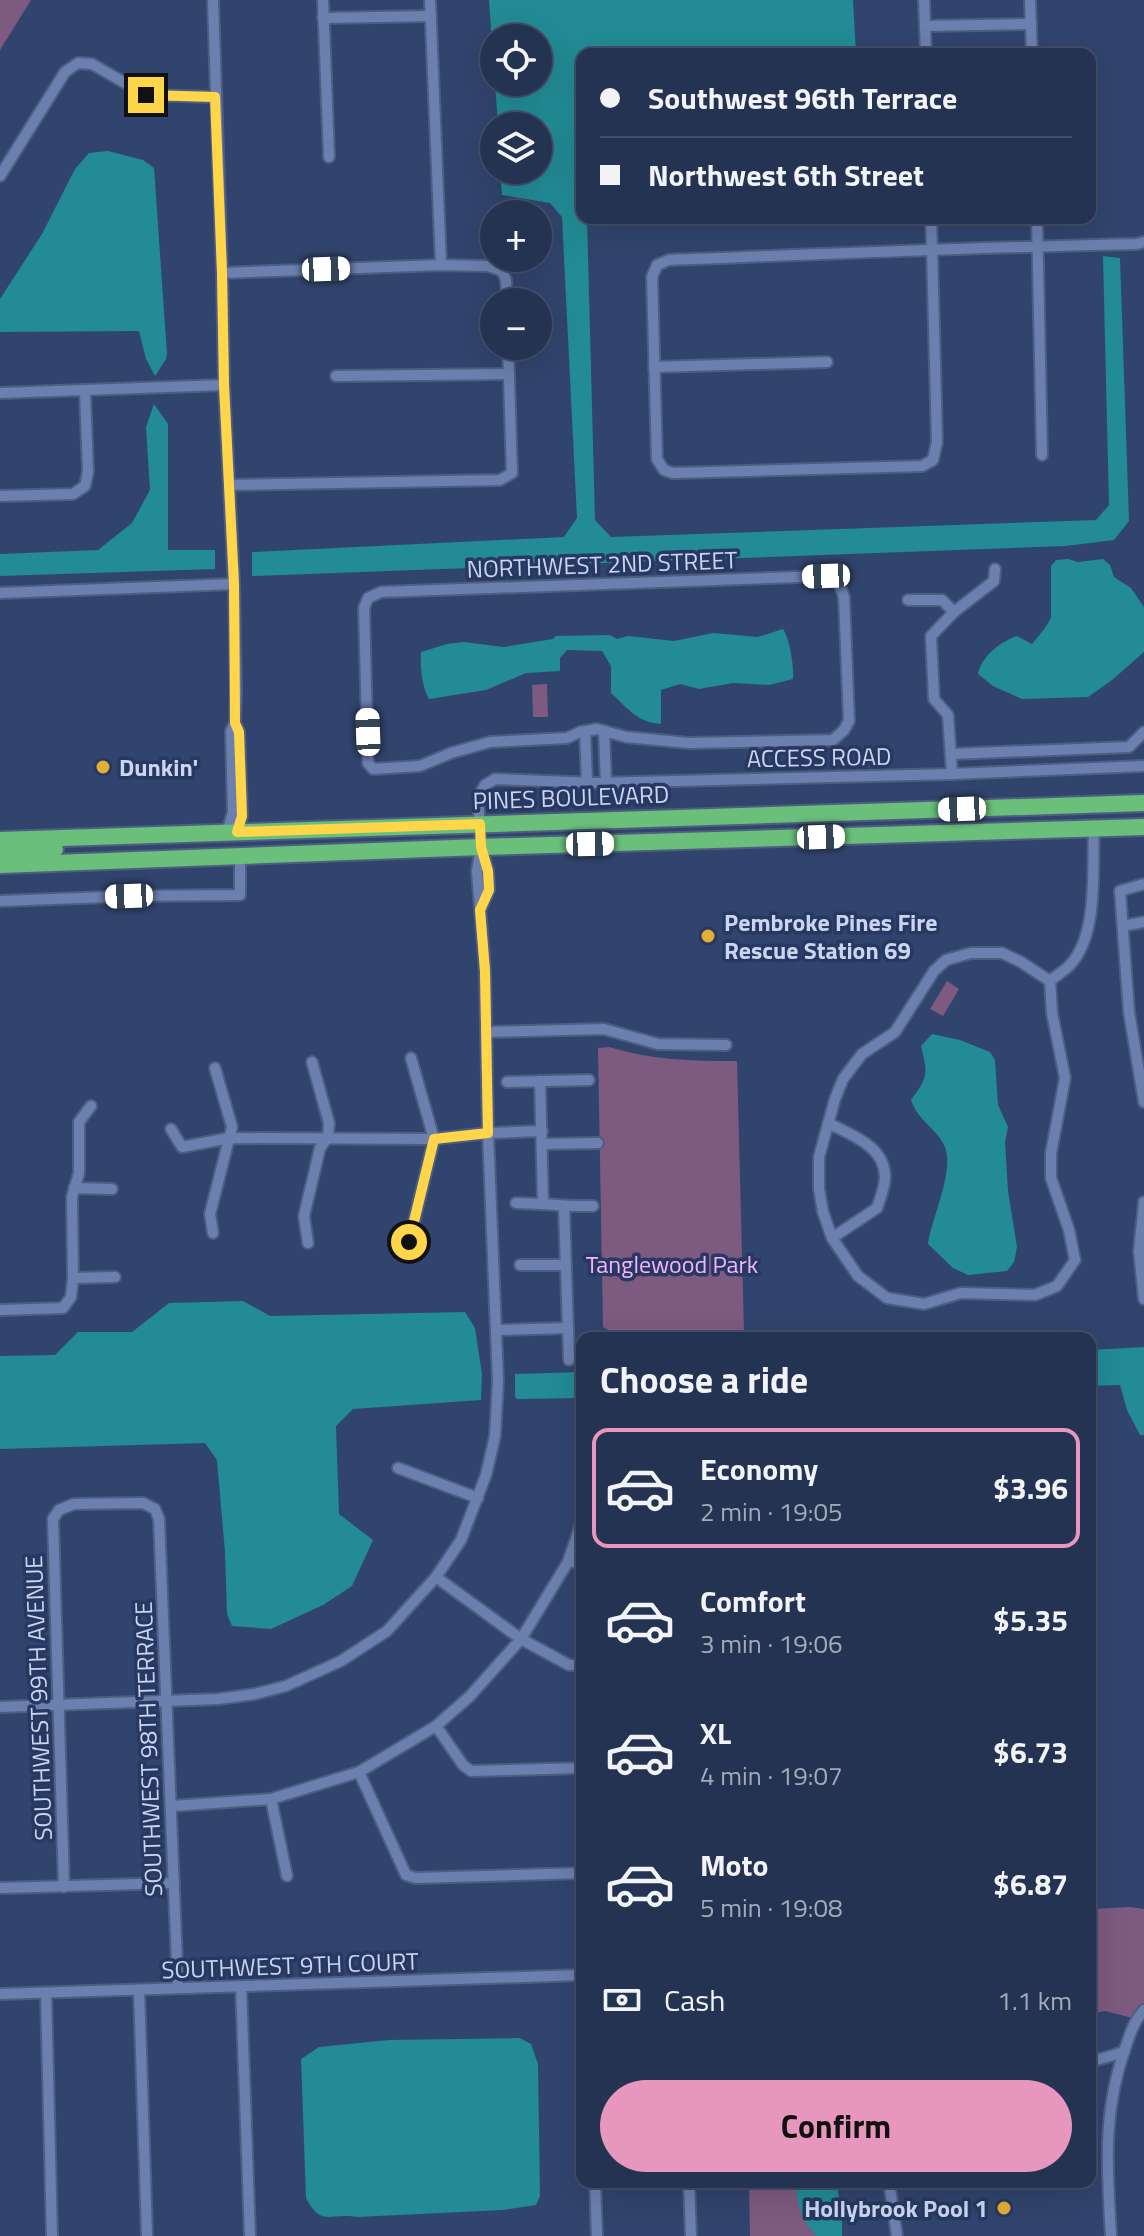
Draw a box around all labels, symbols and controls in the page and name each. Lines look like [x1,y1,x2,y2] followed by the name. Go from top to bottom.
[480,24,552,360] map controls
[480,24,552,96] button: locate
[648,75,957,121] text: Southwest 96th Terrace
[128,77,164,113] route end
[480,112,552,184] button: layers
[648,152,924,198] text: Northwest 6th Street
[480,200,552,272] button: +
[302,256,350,282] car
[480,288,552,360] button: −
[466,541,738,587] street label: NORTHWEST 2ND STREET
[802,563,850,589] car
[355,708,381,756] car
[746,738,892,776] street label: ACCESS ROAD
[119,749,198,785] place label: Dunkin'
[94,758,112,776] marker: Dunkin'
[472,776,670,818] street label: PINES BOULEVARD
[938,796,986,822] car
[797,824,845,850] car
[566,832,614,856] car
[105,883,153,909] car
[724,904,937,968] place label: Pembroke Pines Fire Rescue Station 69
[699,927,717,945] marker: Pembroke Pines Fire Rescue Station 69
[391,1224,427,1260] route start
[586,1246,759,1282] park label: Tanglewood Park
[600,1352,808,1407] text: Choose a ride
[700,1446,818,1492] text: Economy
[604,1452,676,1524] icon: car
[993,1465,1068,1511] text: $3.96
[700,1492,843,1531] text: 2 min · 19:05
[15,1555,61,1841] street label: SOUTHWEST 99TH AVENUE
[700,1578,806,1624] text: Comfort
[604,1584,676,1656] icon: car
[993,1597,1068,1643] text: $5.35
[125,1601,171,1897] street label: SOUTHWEST 98TH TERRACE
[700,1624,843,1663] text: 3 min · 19:06
[700,1710,731,1756] text: XL
[604,1716,676,1788] icon: car
[993,1729,1068,1775] text: $6.73
[700,1756,843,1795] text: 4 min · 19:07
[700,1842,768,1888] text: Moto
[604,1848,676,1920] icon: car
[993,1861,1068,1907] text: $6.87
[700,1888,843,1927] text: 5 min · 19:08
[161,1943,420,1987] street label: SOUTHWEST 9TH COURT
[664,1977,725,2023] text: Cash
[600,1978,644,2022] icon: cash
[997,1981,1072,2020] text: 1.1 km
[600,2080,1072,2172] button: Confirm
[804,2190,988,2226] place label: Hollybrook Pool 1
[995,2199,1013,2217] marker: Hollybrook Pool 1

